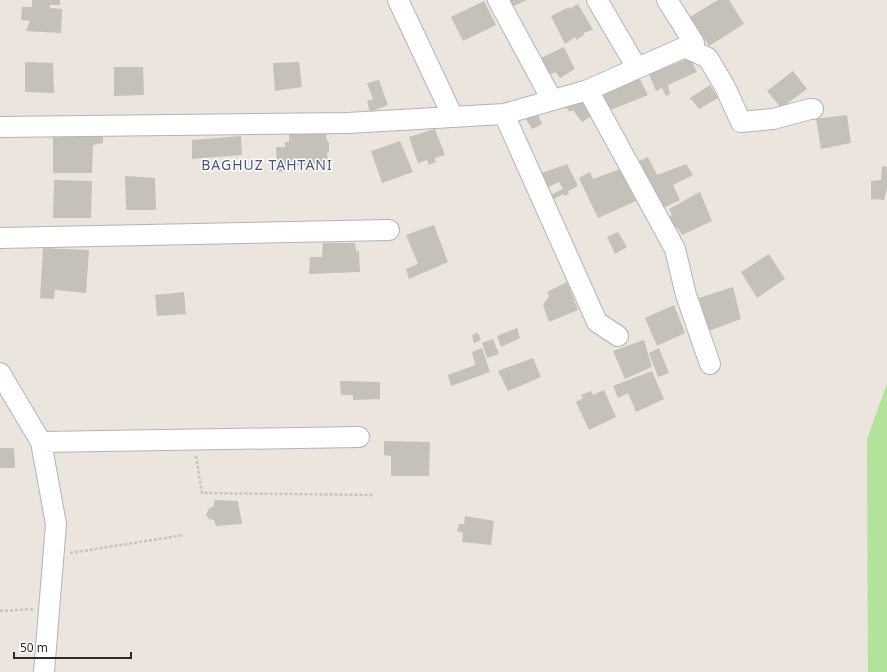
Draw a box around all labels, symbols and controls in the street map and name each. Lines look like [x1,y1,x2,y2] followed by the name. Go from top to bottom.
[201,155,333,174] district label: BAGHUZ TAHTANI
[14,634,131,660] scale bar
[20,639,48,656] text: 50 m

